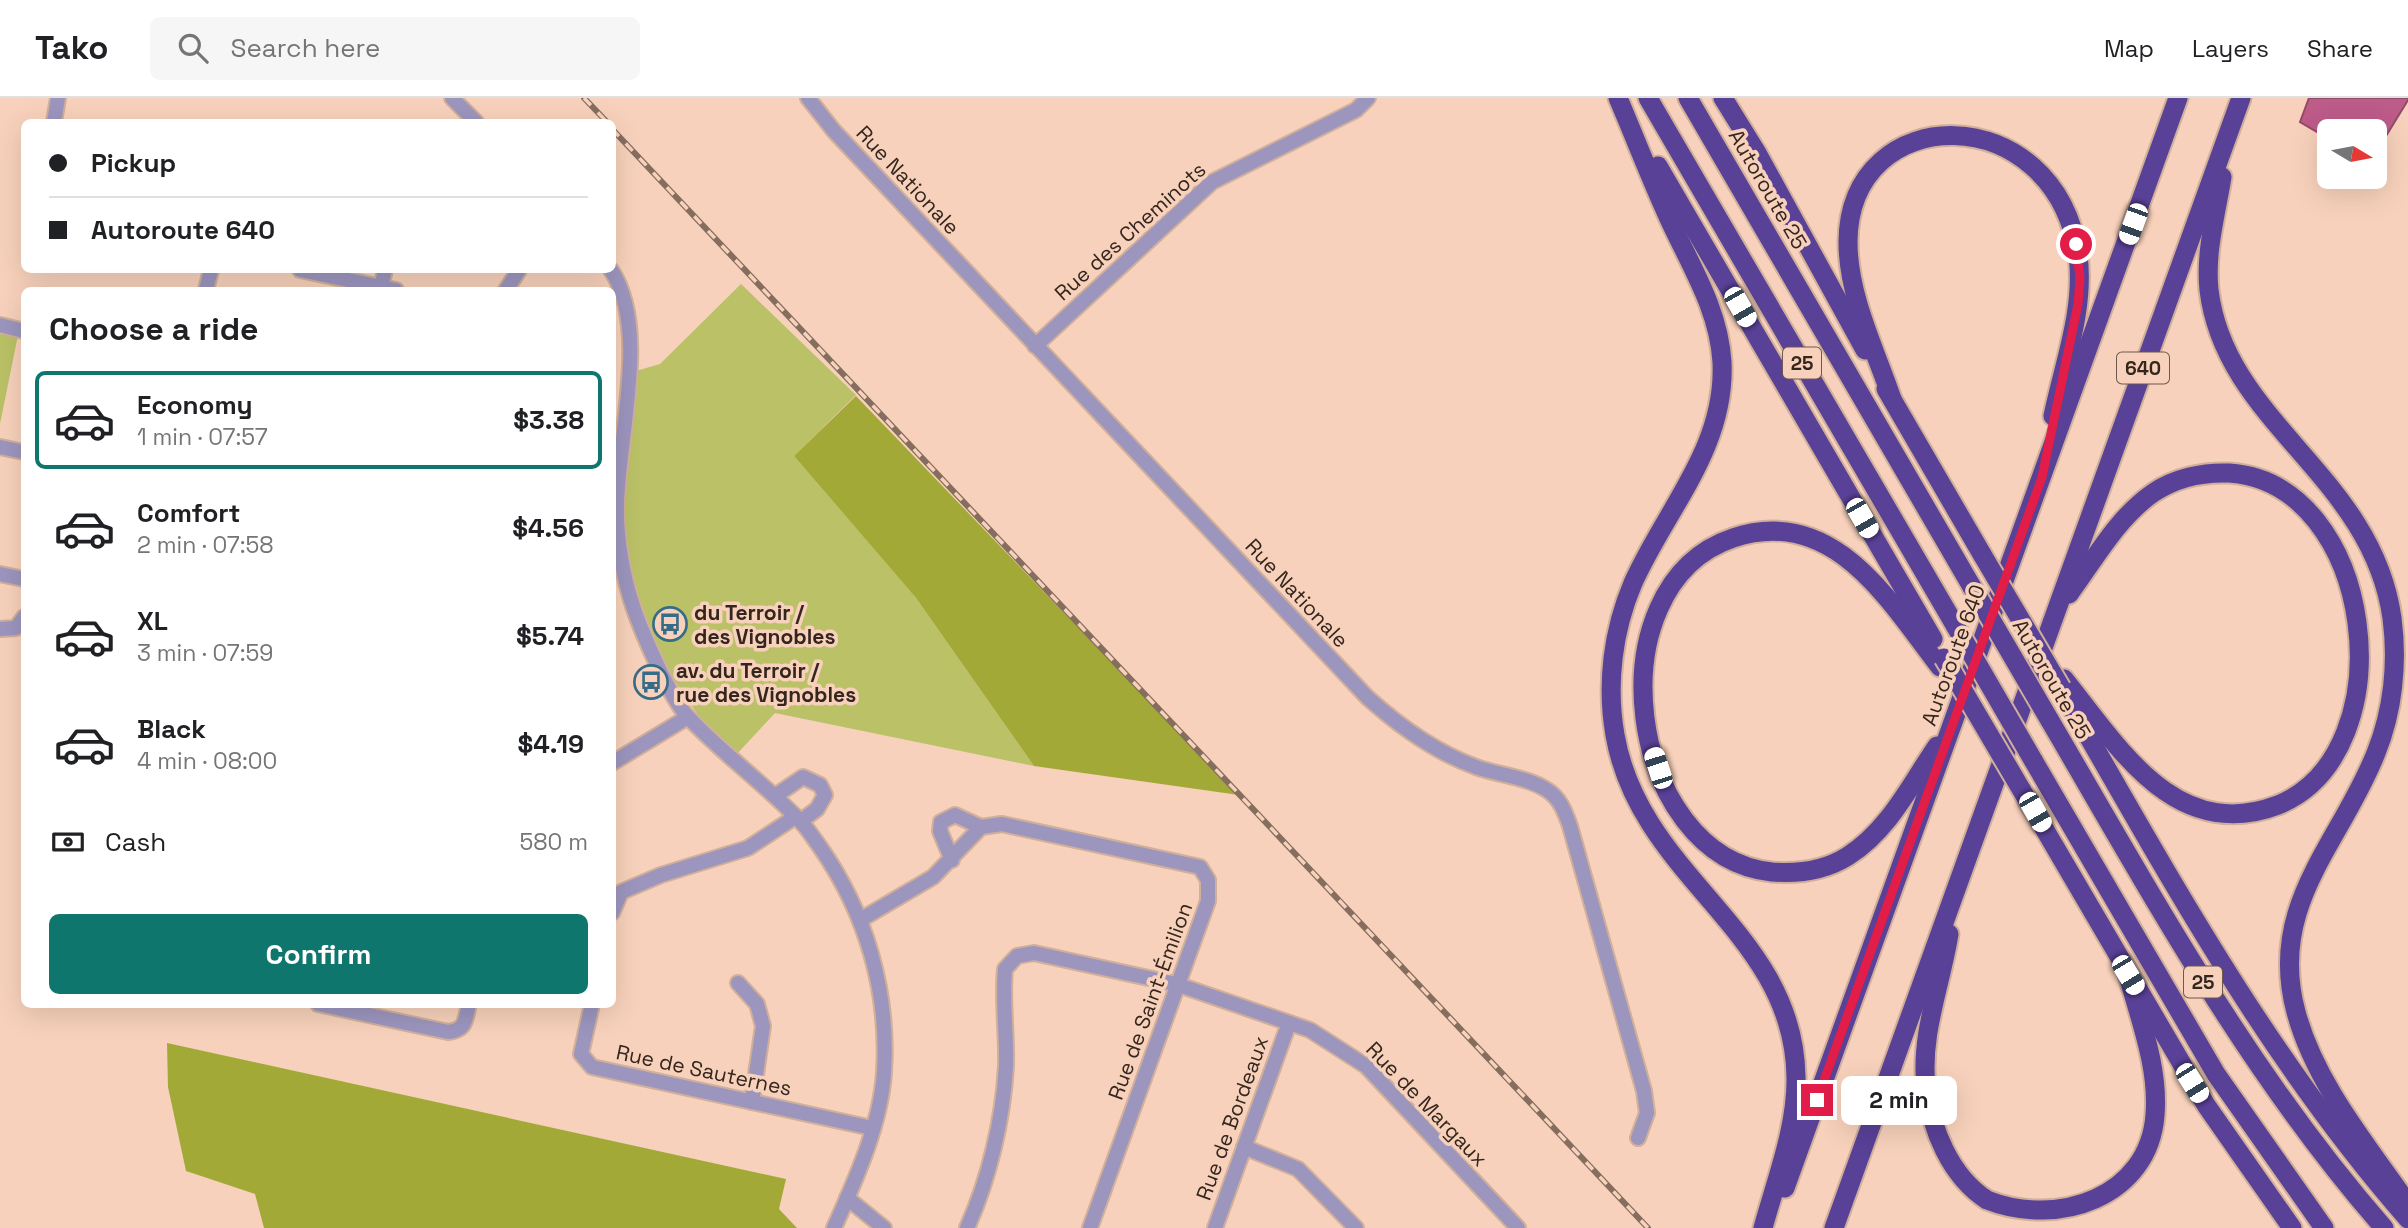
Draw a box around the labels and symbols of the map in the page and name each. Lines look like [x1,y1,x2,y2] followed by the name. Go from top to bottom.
[2317,119,2387,189] north arrow
[851,120,965,240] street label: Rue Nationale
[1723,124,1813,254] street label: Autoroute 25
[1049,156,1211,306] street label: Rue des Cheminots
[2116,201,2151,247] car
[2060,228,2092,260] route start
[1721,284,1760,330] car
[1783,347,1821,378] road number: 25
[2117,352,2169,384] road number: 640
[1843,495,1882,541] car
[1240,533,1354,653] street label: Rue Nationale
[1915,581,1991,729] street label: Autoroute 640
[694,599,835,650] place label: du Terroir / des Vignobles
[651,605,689,643] bus stop icon: du Terroir / des Vignobles
[2007,614,2097,744] street label: Autoroute 25
[676,657,856,708] place label: av. du Terroir / rue des Vignobles
[632,663,670,701] bus stop icon: av. du Terroir / rue des Vignobles
[1642,745,1675,791] car
[2016,789,2055,835] car
[1102,899,1198,1103] street label: Rue de Saint-Émilion
[2109,952,2148,998] car
[2184,967,2222,998] road number: 25
[1190,1032,1274,1204] street label: Rue de Bordeaux
[1360,1036,1494,1172] street label: Rue de Margaux
[614,1038,794,1102] street label: Rue de Sauternes
[2172,1060,2213,1106] car
[1842,1076,1957,1124] callout: 2 min
[1801,1084,1833,1116] route end

